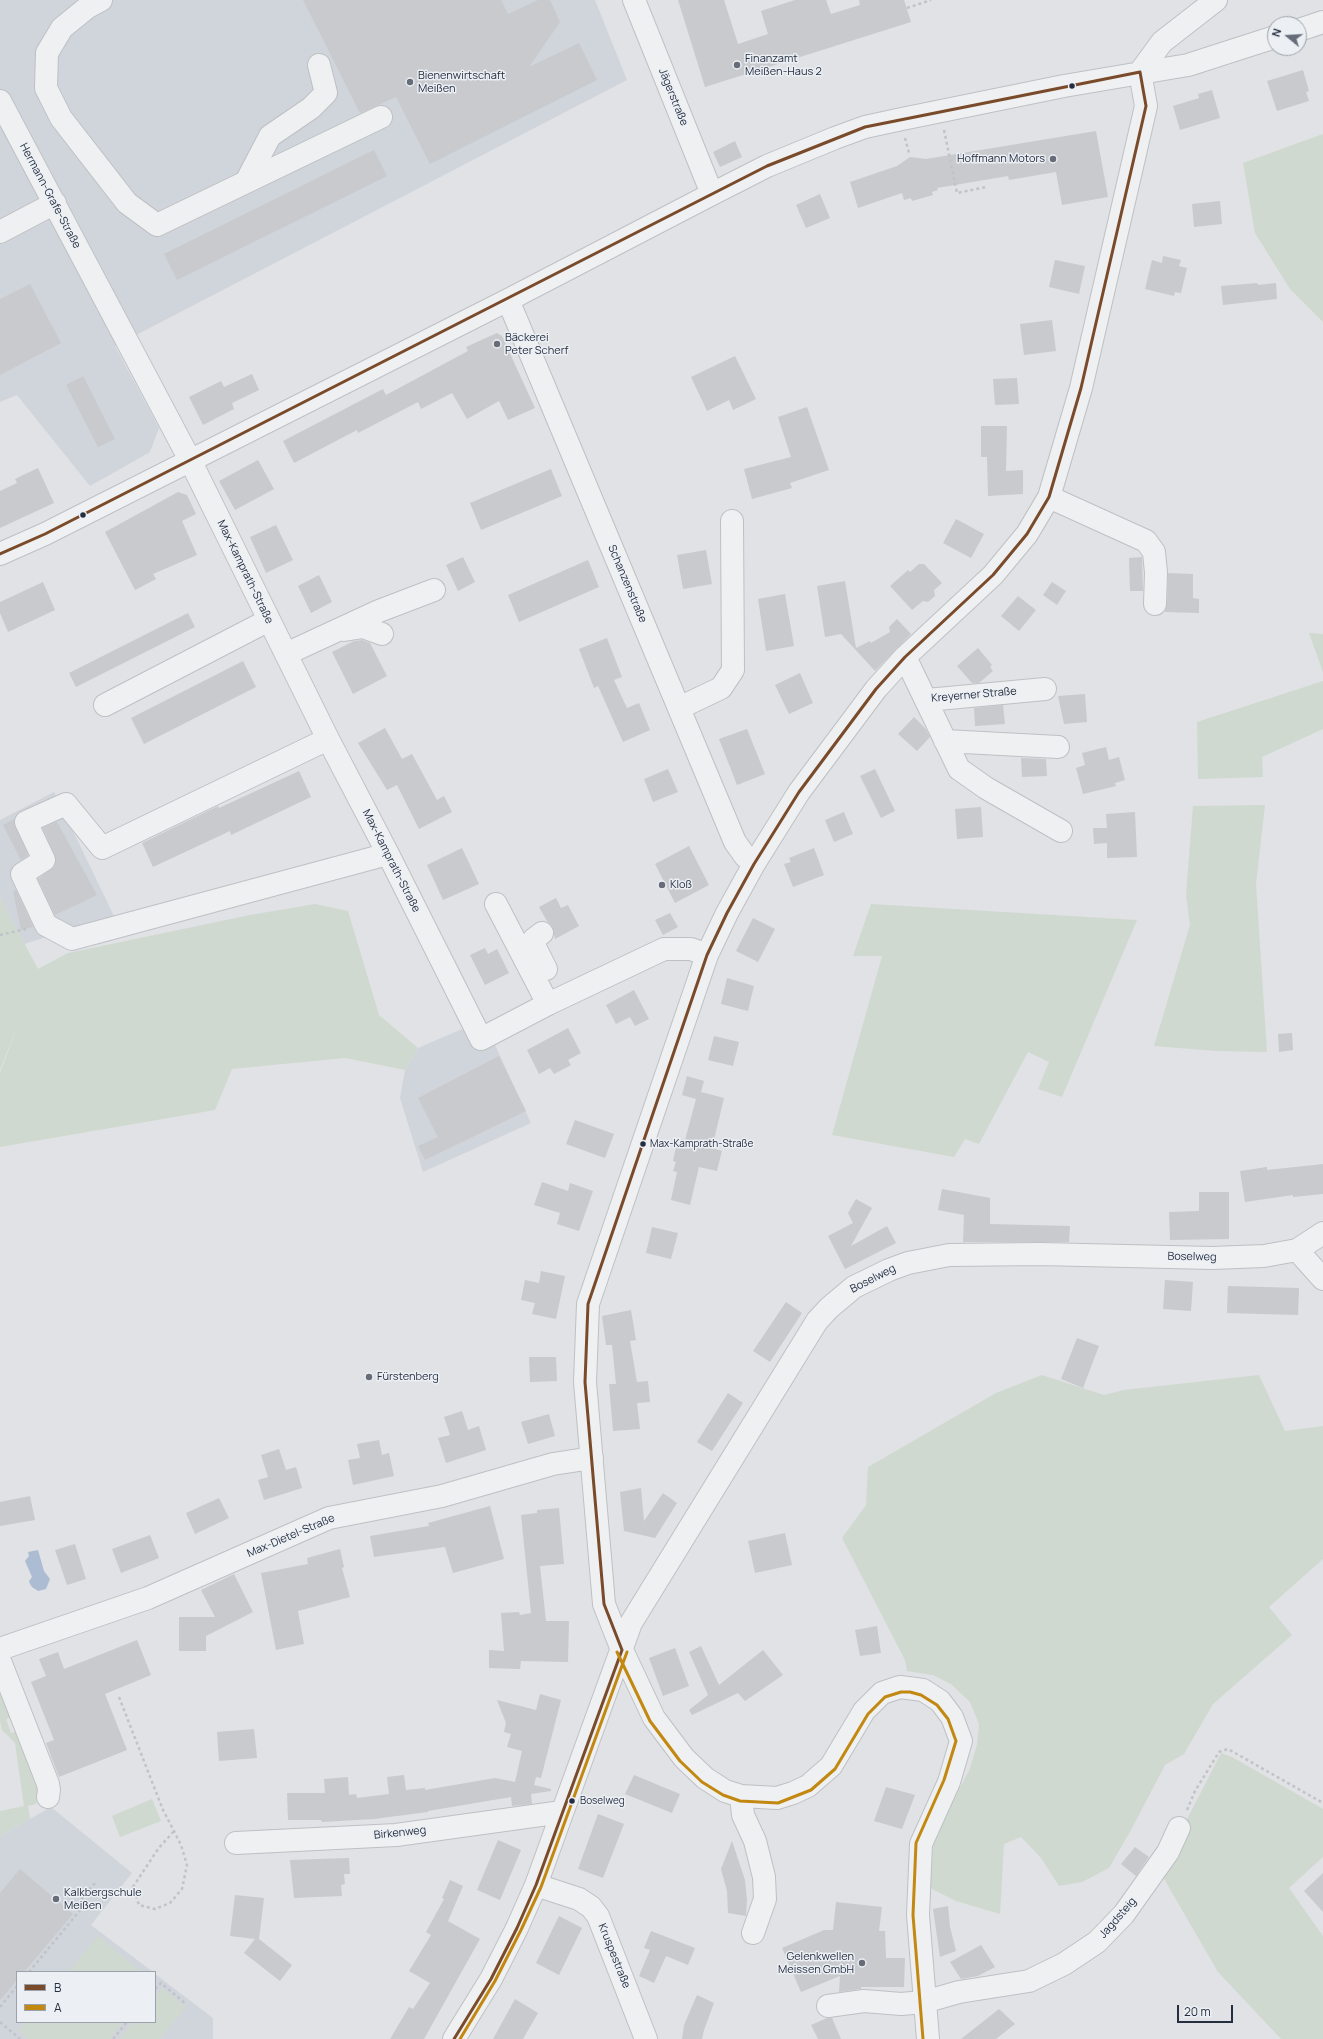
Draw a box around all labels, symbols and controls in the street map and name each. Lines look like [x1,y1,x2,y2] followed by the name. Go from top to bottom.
[1267,16,1307,56] north arrow
[1268,26,1284,39] text: N
[745,52,822,78] place label: Finanzamt Meißen-Haus 2
[732,60,742,70] marker: Finanzamt Meißen-Haus 2
[655,66,691,128] street label: Jägerstraße
[418,69,505,95] place label: Bienenwirtschaft Meißen
[405,77,415,87] marker: Bienenwirtschaft Meißen
[1067,81,1077,91] unlabelled marker
[17,141,83,251] street label: Hermann-Grafe-Straße
[957,152,1045,166] place label: Hoffmann Motors
[1048,154,1058,164] marker: Hoffmann Motors
[505,331,569,357] place label: Bäckerei Peter Scherf
[492,339,502,349] marker: Bäckerei Peter Scherf
[78,510,88,520] unlabelled marker
[214,518,276,626] street label: Max-Kamprath-Straße
[605,543,649,625] street label: Schanzenstraße
[931,685,1017,705] street label: Kreyerner Straße
[359,807,423,915] street label: Max-Kamprath-Straße
[670,878,692,892] place label: Kloß
[657,880,667,890] marker: Kloß
[650,1138,753,1150] place label: Max-Kamprath-Straße
[638,1139,648,1149] marker: Max-Kamprath-Straße
[1167,1250,1217,1264] street label: Boselweg
[848,1262,898,1296] street label: Boselweg
[377,1370,439,1384] place label: Fürstenberg
[364,1372,374,1382] marker: Fürstenberg
[245,1512,337,1560] street label: Max-Dietel-Straße
[580,1795,625,1807] place label: Boselweg
[567,1796,577,1806] marker: Boselweg
[373,1824,427,1842] street label: Birkenweg
[64,1886,142,1912] place label: Kalkbergschule Meißen
[51,1894,61,1904] marker: Kalkbergschule Meißen
[1097,1895,1139,1941] street label: Jagdsteig
[595,1922,633,1990] street label: Kruspestraße
[778,1950,854,1976] place label: Gelenkwellen Meissen GmbH
[857,1958,867,1968] marker: Gelenkwellen Meissen GmbH
[16,1971,156,2023] legend
[54,1979,61,1996] text: B
[1179,1997,1235,2023] scale bar
[54,1999,62,2016] text: A
[1184,2003,1211,2020] text: 20 m

